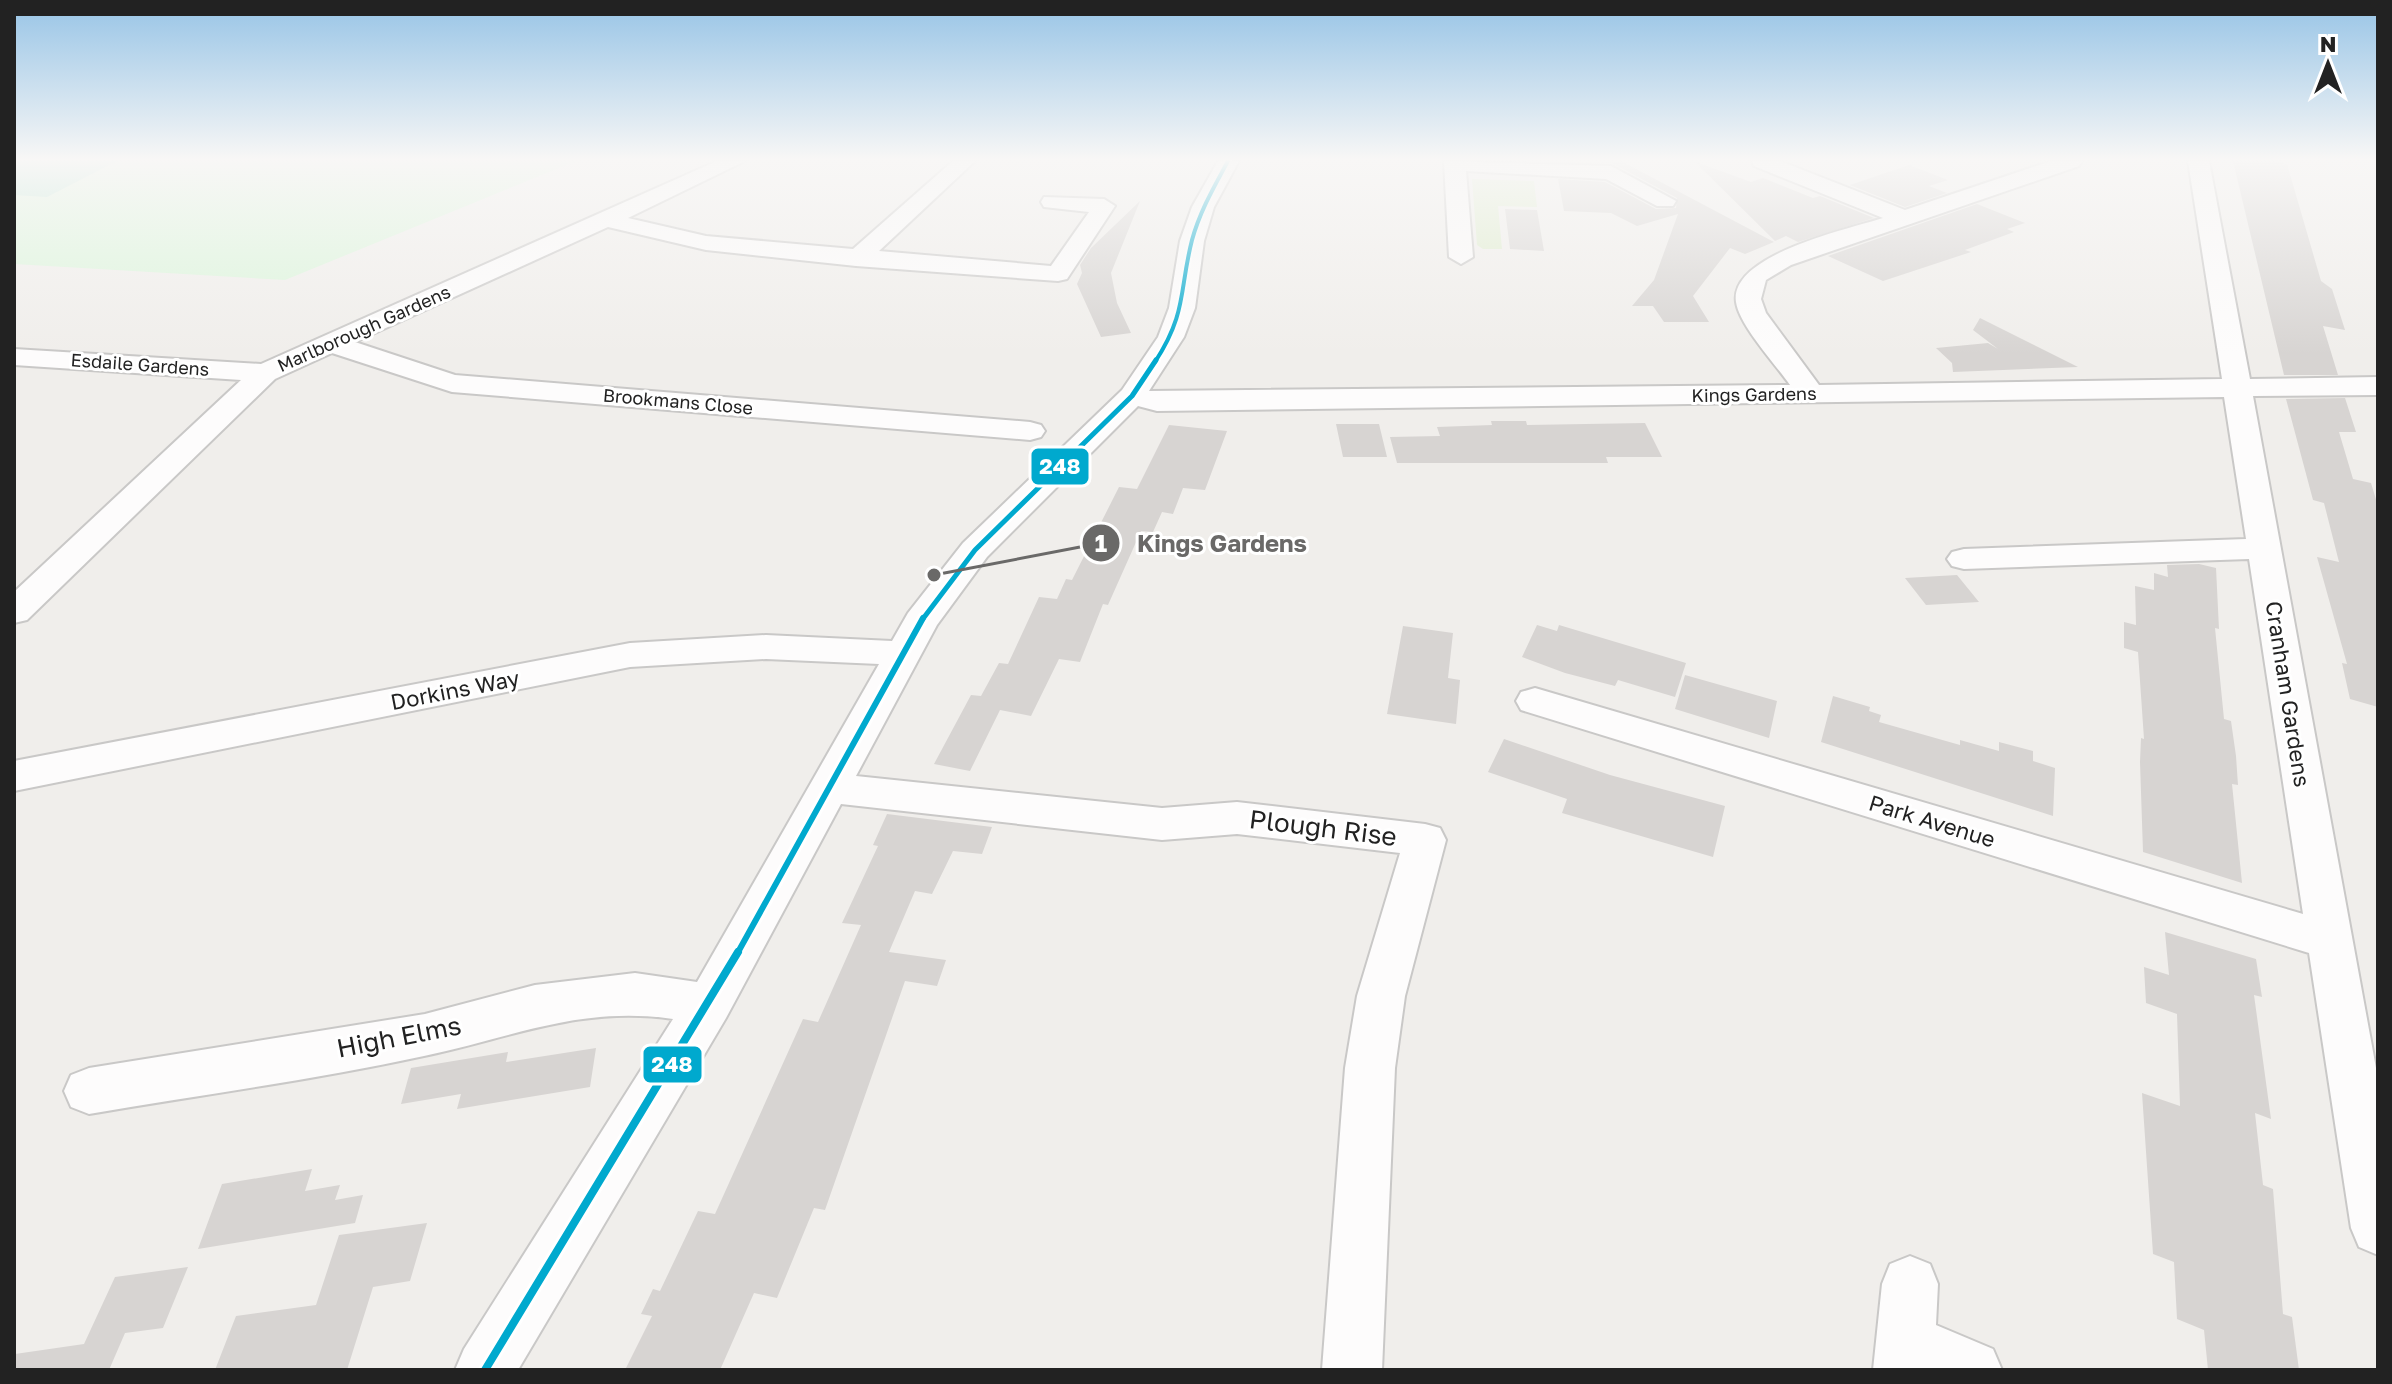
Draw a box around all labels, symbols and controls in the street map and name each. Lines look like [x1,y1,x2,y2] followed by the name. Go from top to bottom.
[2288,24,2368,104] north arrow
[2320,30,2336,57] text: N
[274,280,454,376] street label: Marlborough Gardens
[70,348,210,380] street label: Esdaile Gardens
[1691,382,1817,406] street label: Kings Gardens
[602,383,754,419] street label: Brookmans Close
[1030,447,1090,486] line badge: 248
[1039,452,1081,479] text: 248
[1081,519,1323,567] callout: Kings Gardens
[1095,528,1107,557] text: 1
[1137,528,1307,557] text: Kings Gardens
[2260,599,2317,789] street label: Cranham Gardens
[388,664,522,715] street label: Dorkins Way
[1866,788,1999,853] street label: Park Avenue
[1248,803,1399,852] street label: Plough Rise
[334,1009,464,1064] street label: High Elms
[642,1045,703,1084] line badge: 248
[651,1050,693,1077] text: 248

